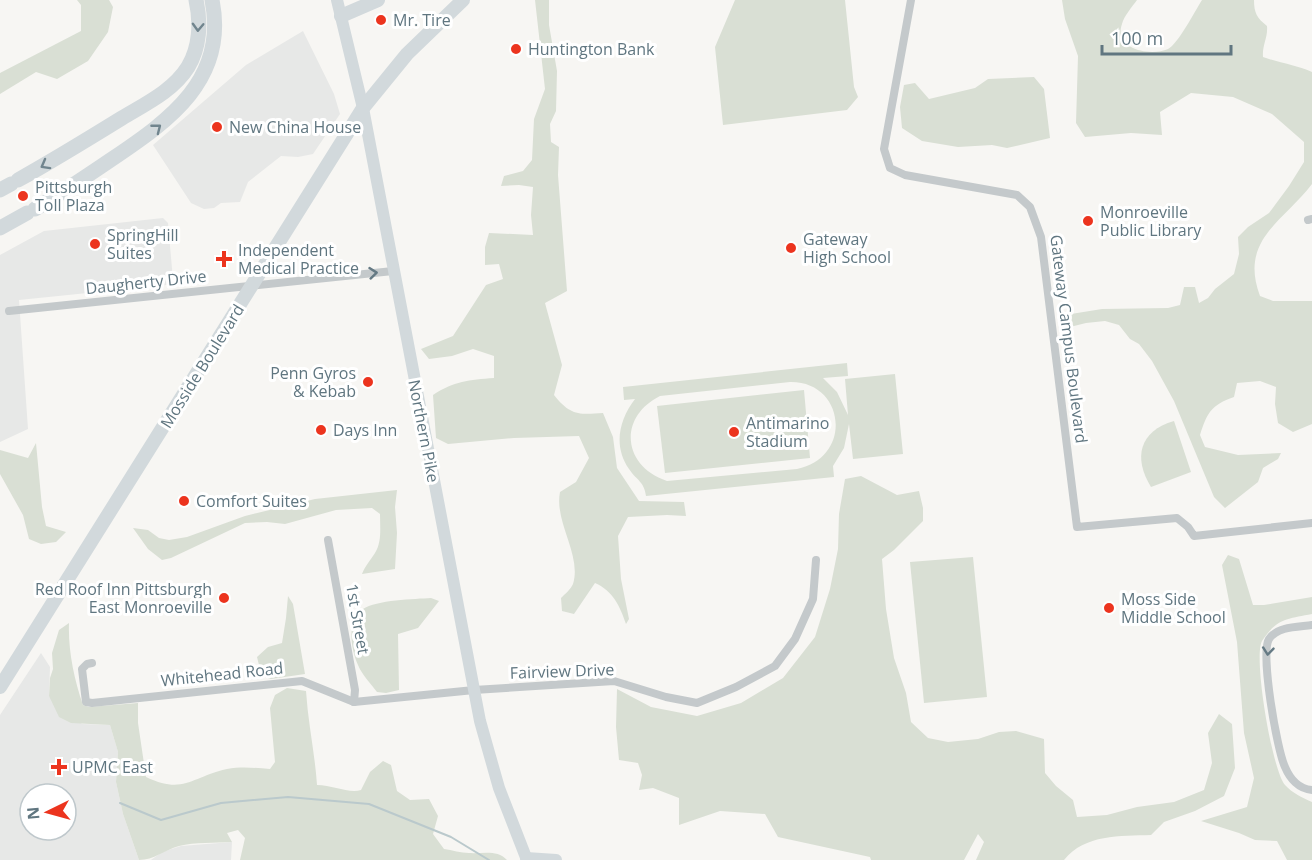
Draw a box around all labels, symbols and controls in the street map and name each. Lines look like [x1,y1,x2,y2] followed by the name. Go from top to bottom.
[393,9,451,31] place label: Mr. Tire
[374,13,388,27] marker: Mr. Tire
[1102,18,1231,56] scale bar
[192,22,205,31] one-way arrow
[1111,26,1163,50] text: 100 m
[528,38,655,60] place label: Huntington Bank
[509,42,523,56] marker: Huntington Bank
[229,116,361,138] place label: New China House
[210,120,224,134] marker: New China House
[150,124,161,135] one-way arrow
[41,157,51,169] one-way arrow
[35,176,112,216] place label: Pittsburgh Toll Plaza
[16,189,30,203] marker: Pittsburgh Toll Plaza
[1100,201,1202,241] place label: Monroeville Public Library
[1081,214,1095,228] marker: Monroeville Public Library
[107,224,179,264] place label: SpringHill Suites
[803,228,891,268] place label: Gateway High School
[1045,234,1093,444] street label: Gateway Campus Boulevard
[88,237,102,251] marker: SpringHill Suites
[238,239,359,279] place label: Independent Medical Practice
[784,241,798,255] marker: Gateway High School
[215,250,233,268] marker: Independent Medical Practice
[84,265,208,299] street label: Daugherty Drive
[368,267,377,280] one-way arrow
[155,300,249,432] street label: Mosside Boulevard
[270,362,356,402] place label: Penn Gyros & Kebab
[361,375,375,389] marker: Penn Gyros & Kebab
[403,378,445,484] street label: Northern Pike
[746,412,829,452] place label: Antimarino Stadium
[333,419,397,441] place label: Days Inn
[314,423,328,437] marker: Days Inn
[727,425,741,439] marker: Antimarino Stadium
[196,490,307,512] place label: Comfort Suites
[177,494,191,508] marker: Comfort Suites
[35,578,212,618] place label: Red Roof Inn Pittsburgh East Monroeville
[341,582,375,656] street label: 1st Street
[1121,588,1226,628] place label: Moss Side Middle School
[217,591,231,605] marker: Red Roof Inn Pittsburgh East Monroeville
[1102,601,1116,615] marker: Moss Side Middle School
[1262,646,1275,655] one-way arrow
[160,657,284,691] street label: Whitehead Road
[509,658,615,684] street label: Fairview Drive
[72,756,153,778] place label: UPMC East
[50,758,68,776] marker: UPMC East
[18,782,78,842] north arrow
[22,806,45,821] text: N

